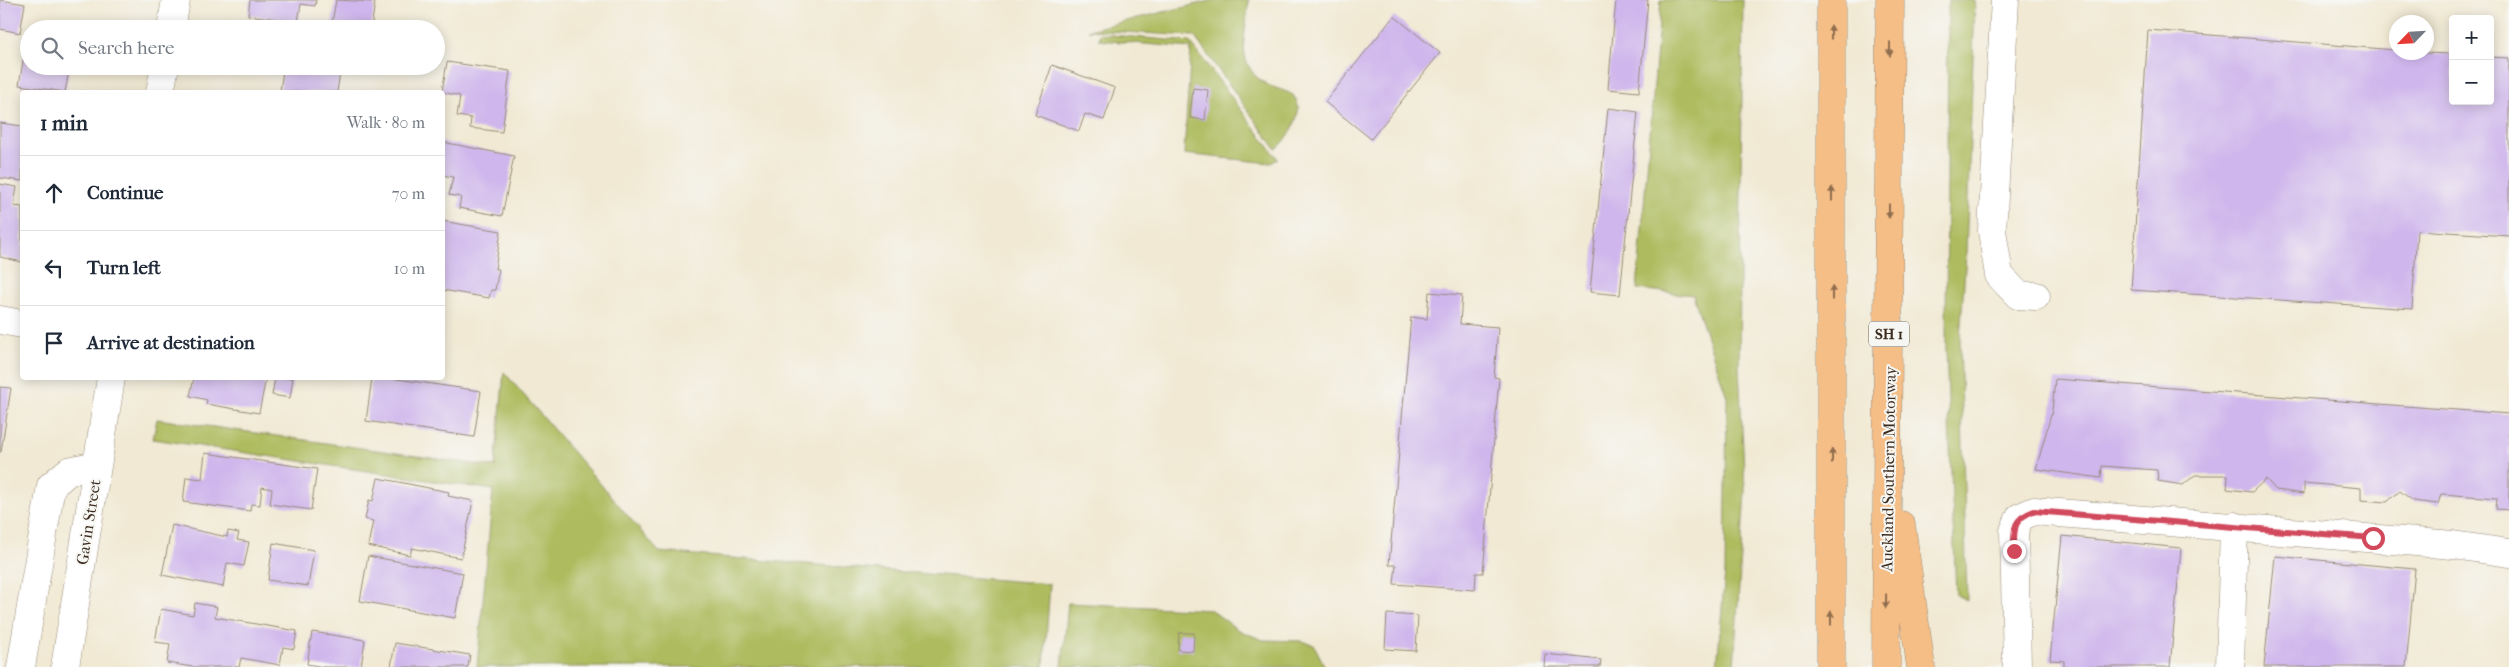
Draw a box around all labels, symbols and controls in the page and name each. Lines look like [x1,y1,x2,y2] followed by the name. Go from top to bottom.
[2389,15,2434,60] north arrow
[2449,15,2494,105] map controls
[2449,15,2494,60] button: +
[20,20,445,75] search box
[1827,23,1835,39] one-way arrow
[38,34,66,62] icon: search
[78,37,174,59] text: Search here
[1886,41,1894,57] one-way arrow
[2449,60,2494,105] button: −
[40,111,88,135] text: 1 min
[347,113,425,132] text: Walk · 80 m
[40,179,68,207] icon: ahead
[87,182,163,204] text: Continue
[392,184,425,203] text: 70 m
[1828,186,1836,202] one-way arrow
[1885,203,1893,219] one-way arrow
[40,254,68,282] icon: left
[87,257,161,279] text: Turn left
[394,259,425,278] text: 10 m
[1828,285,1836,301] one-way arrow
[1869,322,1909,346] road number: SH 1
[40,329,68,357] icon: arrive
[87,332,255,354] text: Arrive at destination
[1877,366,1900,573] street label: Auckland Southern Motorway
[1828,448,1836,464] one-way arrow
[72,478,105,566] street label: Gavin Street
[2362,527,2385,550] route start
[2003,540,2026,563] route end
[1882,593,1890,609] one-way arrow
[1827,610,1835,626] one-way arrow

